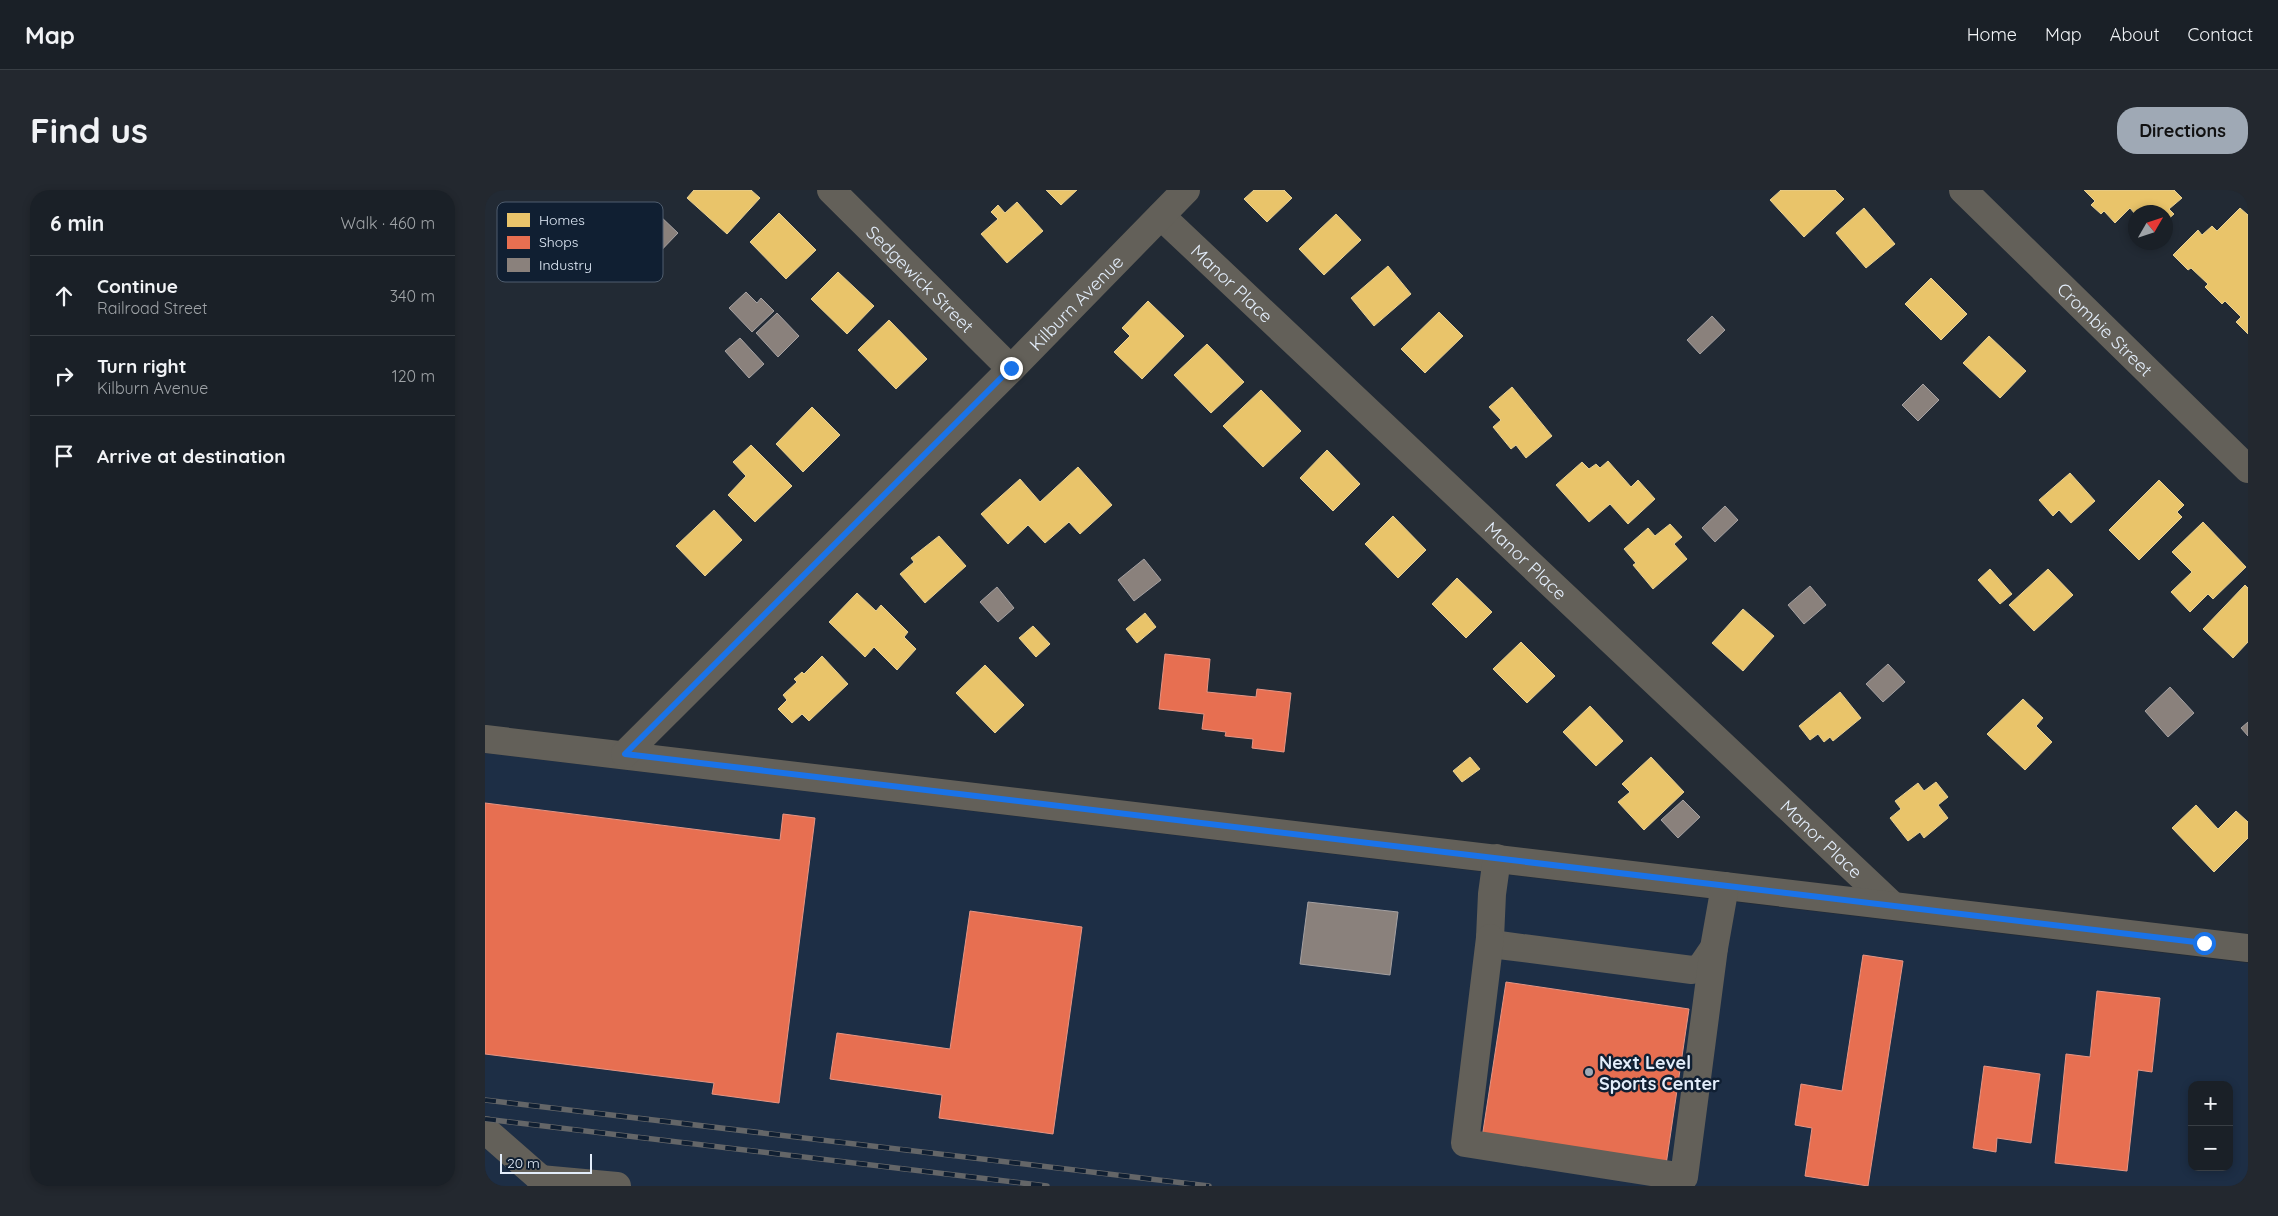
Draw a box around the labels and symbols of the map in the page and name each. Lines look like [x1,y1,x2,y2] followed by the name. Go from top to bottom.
[497,202,663,282] legend
[2128,205,2173,250] north arrow
[539,211,585,229] text: Homes
[862,220,979,337] street label: Sedgewick Street
[539,233,578,251] text: Shops
[1186,239,1278,327] street label: Manor Place
[1024,250,1128,355] street label: Kilburn Avenue
[539,256,592,274] text: Industry
[2053,277,2158,381] street label: Crombie Street
[1000,357,1023,380] route end
[1480,516,1572,604] street label: Manor Place
[1776,795,1868,883] street label: Manor Place
[2193,932,2216,955] route start
[1599,1051,1720,1095] place label: Next Level Sports Center
[1583,1066,1595,1078] marker: Next Level Sports Center
[500,1151,593,1174] scale bar

